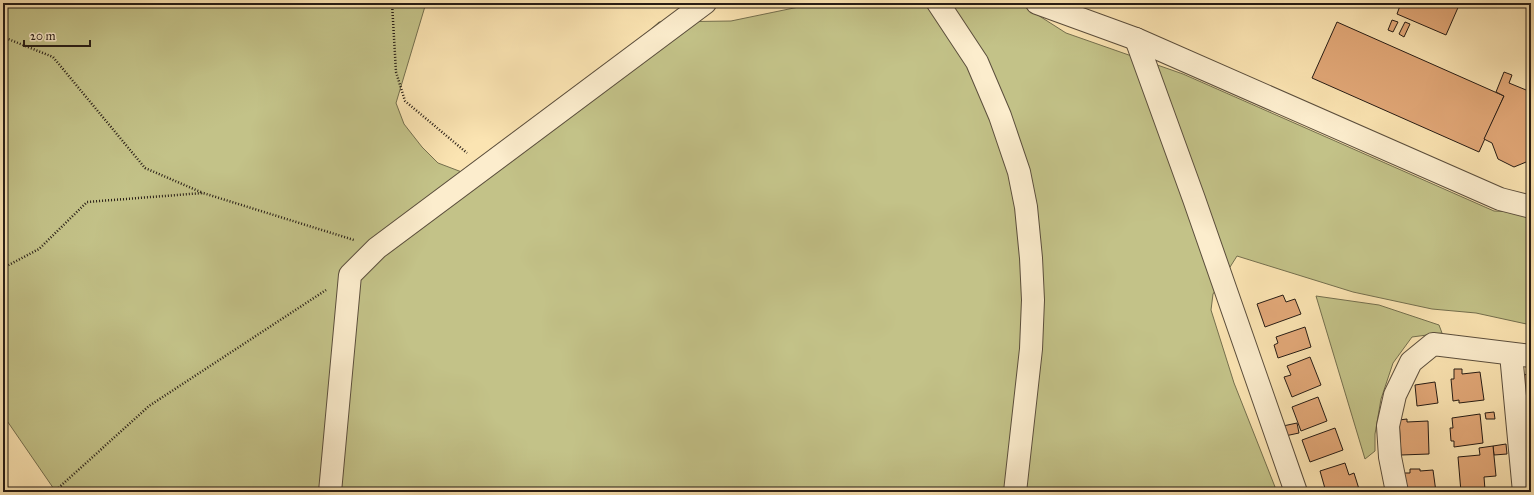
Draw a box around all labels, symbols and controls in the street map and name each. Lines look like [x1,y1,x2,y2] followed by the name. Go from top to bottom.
[24,22,90,48] scale bar
[30,29,56,43] text: 20 m

